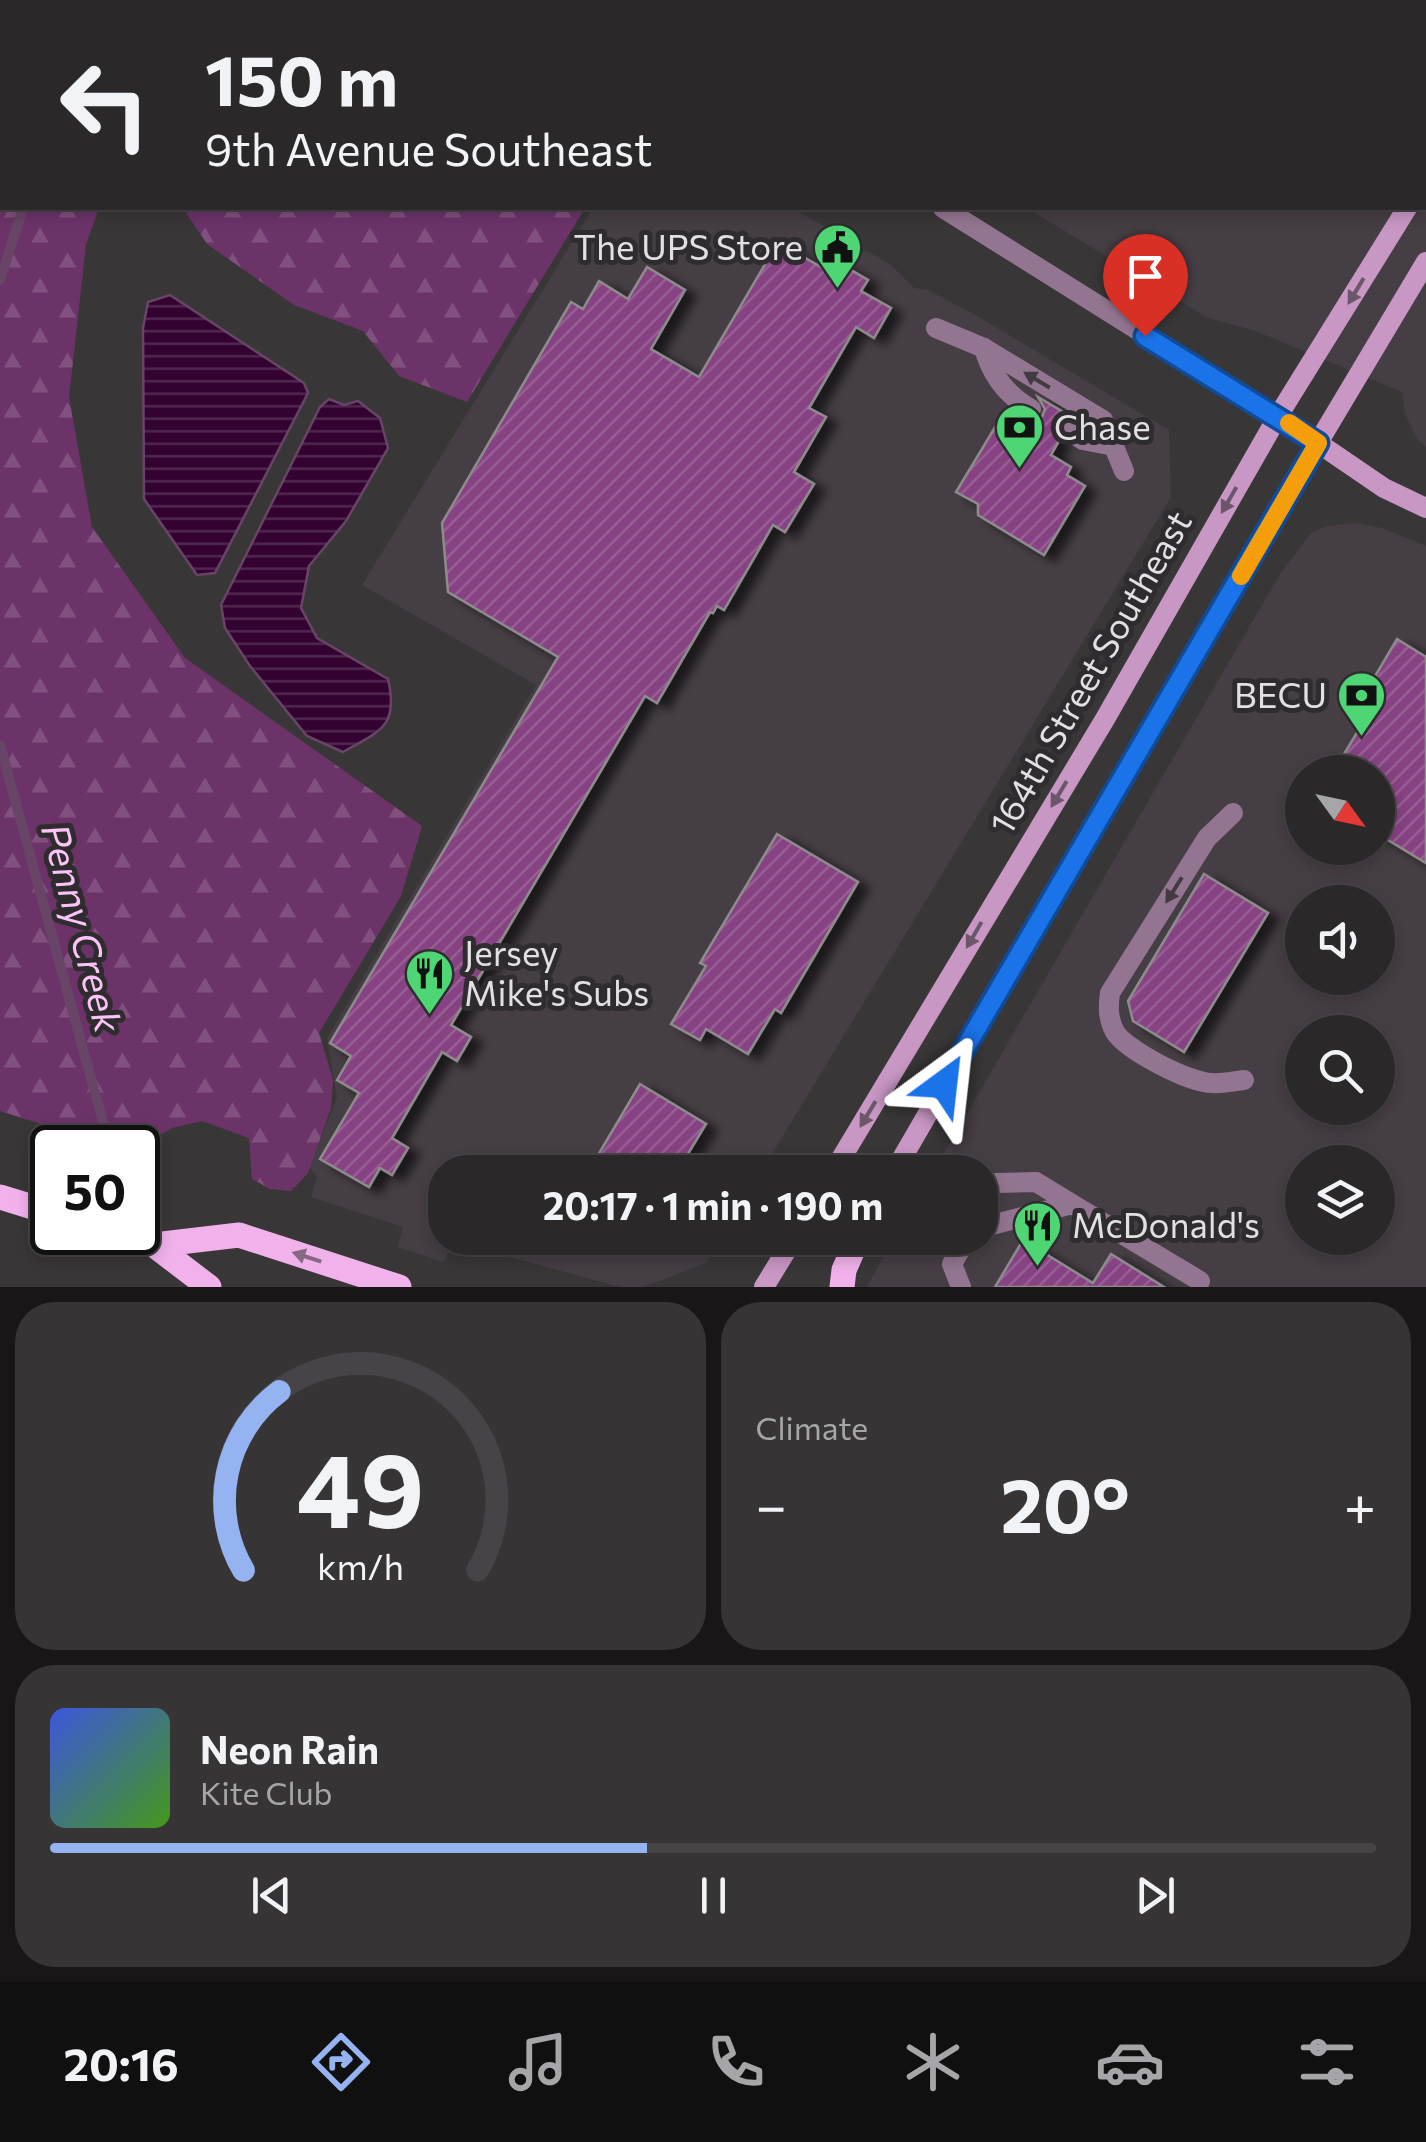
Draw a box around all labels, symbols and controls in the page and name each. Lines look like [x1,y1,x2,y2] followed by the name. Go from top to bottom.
[205,35,398,120] text: 150 m
[40,40,170,170] icon: left
[205,120,653,175] text: 9th Avenue Southeast
[812,222,864,290] public building icon: The UPS Store
[574,224,803,267] place label: The UPS Store
[1103,234,1188,337] pin
[1118,249,1173,304] icon: arrive
[1348,277,1365,305] one-way arrow
[1023,372,1051,390] one-way arrow
[993,402,1045,470] bank icon: Chase
[1054,404,1151,447] place label: Chase
[1221,486,1238,515] one-way arrow
[979,502,1199,841] street label: 164th Street Southeast
[1336,670,1388,738] bank icon: BECU
[1234,672,1327,715] place label: BECU
[1285,755,1395,865] north arrow
[1285,755,1395,1255] map controls
[1051,780,1068,808] one-way arrow
[33,818,134,1038] water label: Penny Creek
[1166,876,1184,904] one-way arrow
[1285,885,1395,995] button: sound
[966,921,983,949] one-way arrow
[464,930,649,1013] place label: Jersey Mike's Subs
[403,948,455,1016] restaurant icon: Jersey Mike's Subs
[1285,1015,1395,1125] button: search
[892,1032,996,1136] position arrow
[860,1100,877,1128] one-way arrow
[30,1125,160,1255] speed limit sign: 50
[1285,1145,1395,1255] button: layers
[543,1181,883,1228] text: 20:17 · 1 min · 190 m
[1011,1200,1063,1268] restaurant icon: McDonald's
[1072,1202,1260,1245] place label: McDonald's
[291,1249,321,1264] one-way arrow
[756,1407,868,1447] text: Climate
[296,1422,424,1549] text: 49
[1000,1457,1130,1548] text: 20°
[756,1470,787,1537] text: −
[1344,1470,1376,1537] text: +
[317,1544,404,1587] text: km/h
[200,1725,379,1772] text: Neon Rain
[200,1772,332,1812] text: Kite Club
[244,1868,299,1923] icon: previous
[686,1868,741,1923] icon: pause
[1128,1868,1183,1923] icon: next
[306,2027,376,2097] icon: directions
[503,2027,573,2097] icon: music
[701,2027,771,2097] icon: phone
[898,2027,968,2097] icon: climate
[1095,2027,1165,2097] icon: car
[1292,2027,1362,2097] icon: filters
[64,2035,179,2090] text: 20:16

